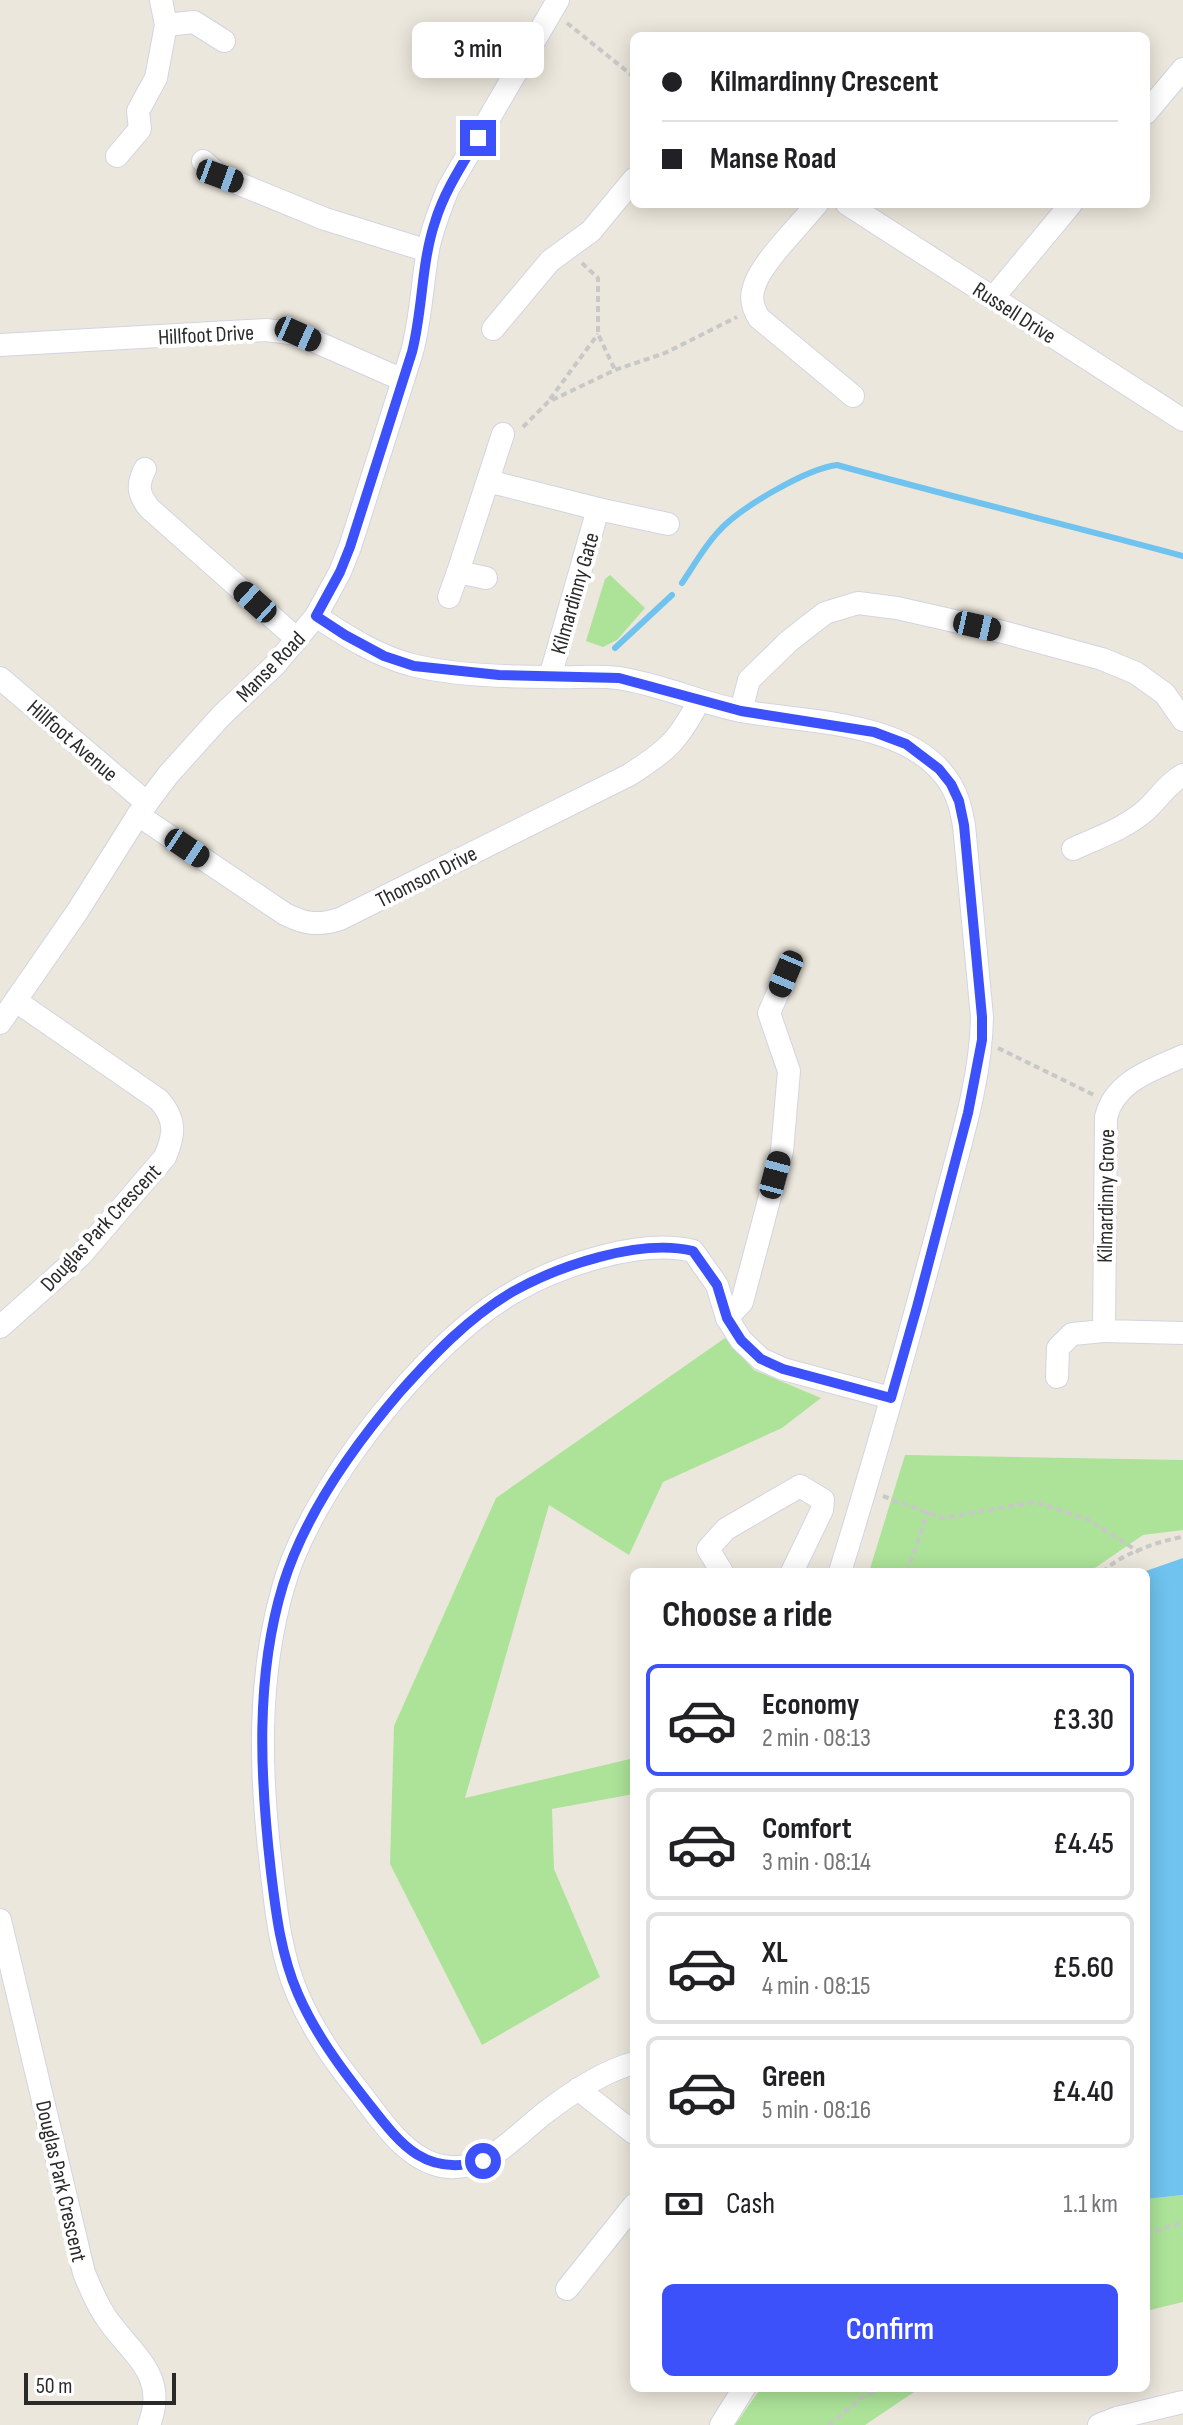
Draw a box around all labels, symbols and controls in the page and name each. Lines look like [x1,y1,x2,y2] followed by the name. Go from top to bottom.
[412,22,544,78] callout: 3 min
[454,34,502,65] text: 3 min
[710,64,938,100] text: Kilmardinny Crescent
[460,120,496,156] route end
[710,141,836,177] text: Manse Road
[193,157,247,195] car
[967,276,1061,350] street label: Russell Drive
[271,313,325,355] car
[157,319,255,351] street label: Hillfoot Drive
[545,529,606,657] street label: Kilmardinny Gate
[229,577,281,627] car
[951,609,1003,643] car
[231,626,311,708] street label: Manse Road
[21,694,123,788] street label: Hillfoot Avenue
[160,825,214,871] car
[372,840,482,914] street label: Thomson Drive
[766,947,806,1001] car
[1092,1129,1121,1263] street label: Kilmardinny Grove
[757,1149,793,1201] car
[35,1158,167,1297] street label: Douglas Park Crescent
[662,1594,833,1637] text: Choose a ride
[666,1684,738,1756] icon: car
[762,1687,859,1723] text: Economy
[1052,1702,1114,1738] text: £3.30
[762,1723,871,1754] text: 2 min · 08:13
[666,1808,738,1880] icon: car
[762,1811,852,1847] text: Comfort
[1053,1826,1114,1862] text: £4.45
[762,1847,871,1878] text: 3 min · 08:14
[666,1932,738,2004] icon: car
[762,1935,788,1971] text: XL
[1053,1950,1114,1986] text: £5.60
[762,1971,871,2002] text: 4 min · 08:15
[666,2056,738,2128] icon: car
[762,2059,826,2095] text: Green
[1052,2074,1114,2110] text: £4.40
[762,2095,871,2126] text: 5 min · 08:16
[29,2098,92,2265] street label: Douglas Park Crescent
[465,2143,501,2179] route start
[662,2182,706,2226] icon: cash
[726,2186,775,2222] text: Cash
[1063,2189,1118,2220] text: 1.1 km
[662,2284,1118,2376] button: Confirm
[24,2369,176,2405] scale bar
[36,2373,72,2400] text: 50 m

